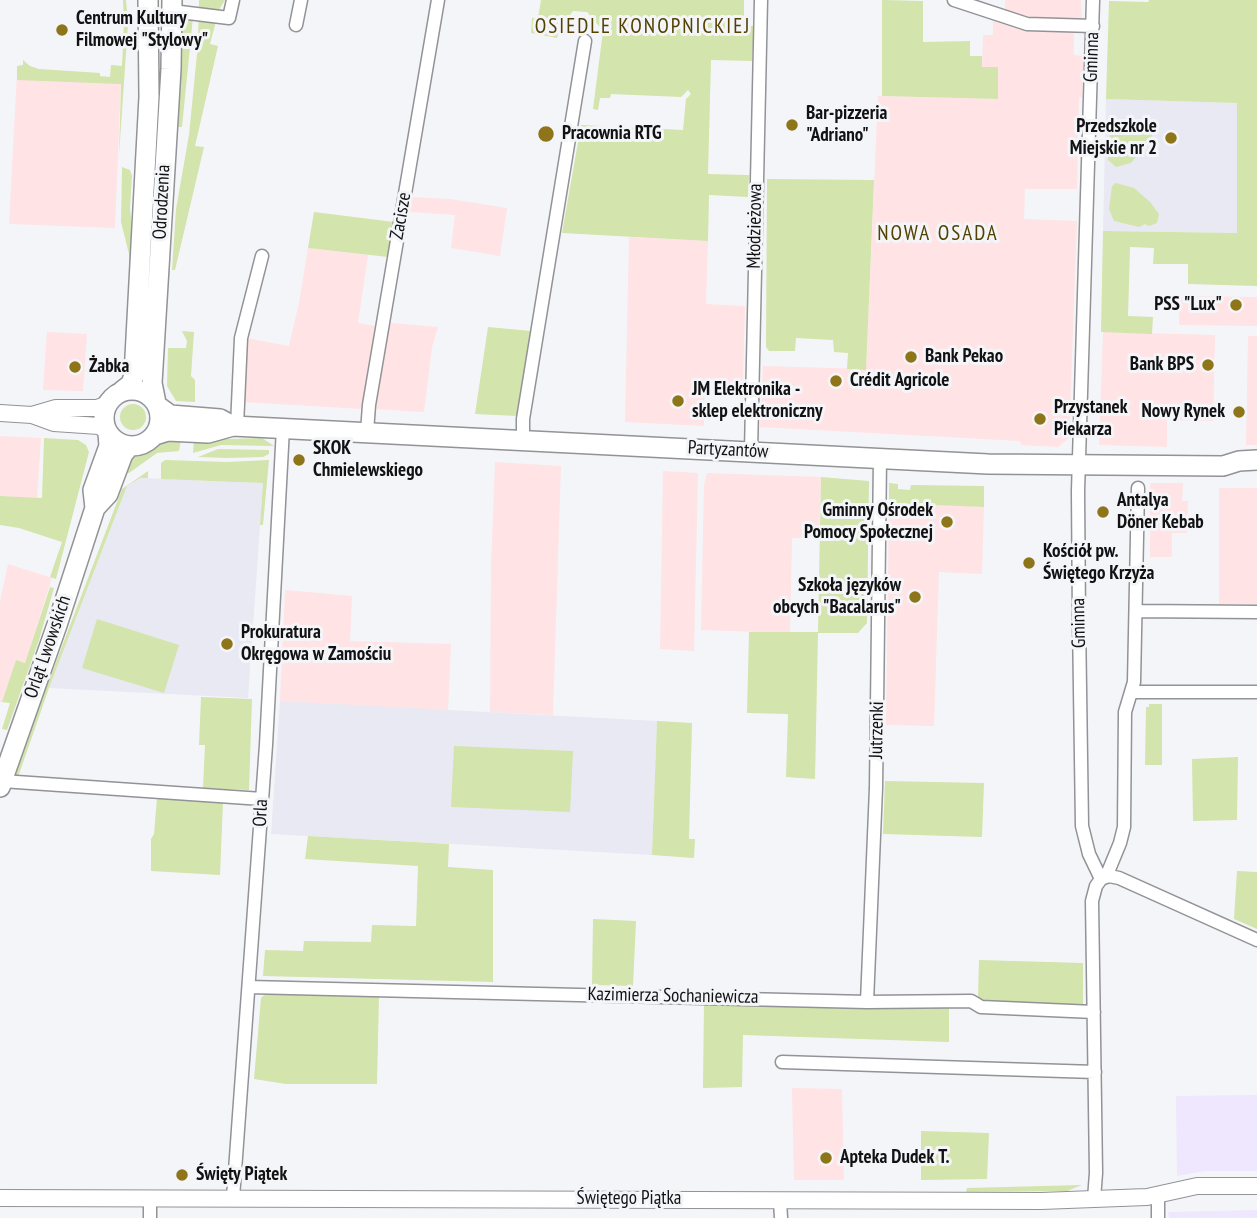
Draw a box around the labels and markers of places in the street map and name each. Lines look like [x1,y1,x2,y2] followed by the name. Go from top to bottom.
[76,8,208,52] place label: Centrum Kultury Filmowej "Stylowy"
[54,22,70,38] marker: Centrum Kultury Filmowej "Stylowy"
[806,103,887,147] place label: Bar-pizzeria "Adriano"
[1070,116,1157,160] place label: Przedszkole Miejskie nr 2
[784,117,800,133] marker: Bar-pizzeria "Adriano"
[562,123,661,145] place label: Pracownia RTG
[536,124,556,144] marker: Pracownia RTG
[1163,130,1179,146] marker: Przedszkole Miejskie nr 2
[1154,294,1222,316] place label: PSS "Lux"
[1228,297,1244,313] marker: PSS "Lux"
[925,346,1003,368] place label: Bank Pekao
[903,349,919,365] marker: Bank Pekao
[1130,354,1194,376] place label: Bank BPS
[89,356,129,378] place label: Żabka
[1200,357,1216,373] marker: Bank BPS
[67,359,83,375] marker: Żabka
[850,370,949,392] place label: Crédit Agricole
[828,373,844,389] marker: Crédit Agricole
[692,379,823,423] place label: JM Elektronika - sklep elektroniczny
[670,393,686,409] marker: JM Elektronika - sklep elektroniczny
[1054,397,1128,441] place label: Przystanek Piekarza
[1142,401,1225,423] place label: Nowy Rynek
[1231,404,1247,420] marker: Nowy Rynek
[1032,411,1048,427] marker: Przystanek Piekarza
[313,438,423,482] place label: SKOK Chmielewskiego
[291,452,307,468] marker: SKOK Chmielewskiego
[1117,490,1204,534] place label: Antalya Döner Kebab
[804,500,933,544] place label: Gminny Ośrodek Pomocy Społecznej
[1095,504,1111,520] marker: Antalya Döner Kebab
[939,514,955,530] marker: Gminny Ośrodek Pomocy Społecznej
[1043,541,1154,585] place label: Kościół pw. Świętego Krzyża
[1021,555,1037,571] marker: Kościół pw. Świętego Krzyża
[773,575,901,619] place label: Szkoła języków obcych "Bacalarus"
[907,589,923,605] marker: Szkoła języków obcych "Bacalarus"
[241,622,391,666] place label: Prokuratura Okręgowa w Zamościu
[219,636,235,652] marker: Prokuratura Okręgowa w Zamościu
[840,1147,949,1169] place label: Apteka Dudek T.
[818,1150,834,1166] marker: Apteka Dudek T.
[196,1164,287,1186] place label: Święty Piątek
[174,1167,190,1183] marker: Święty Piątek

